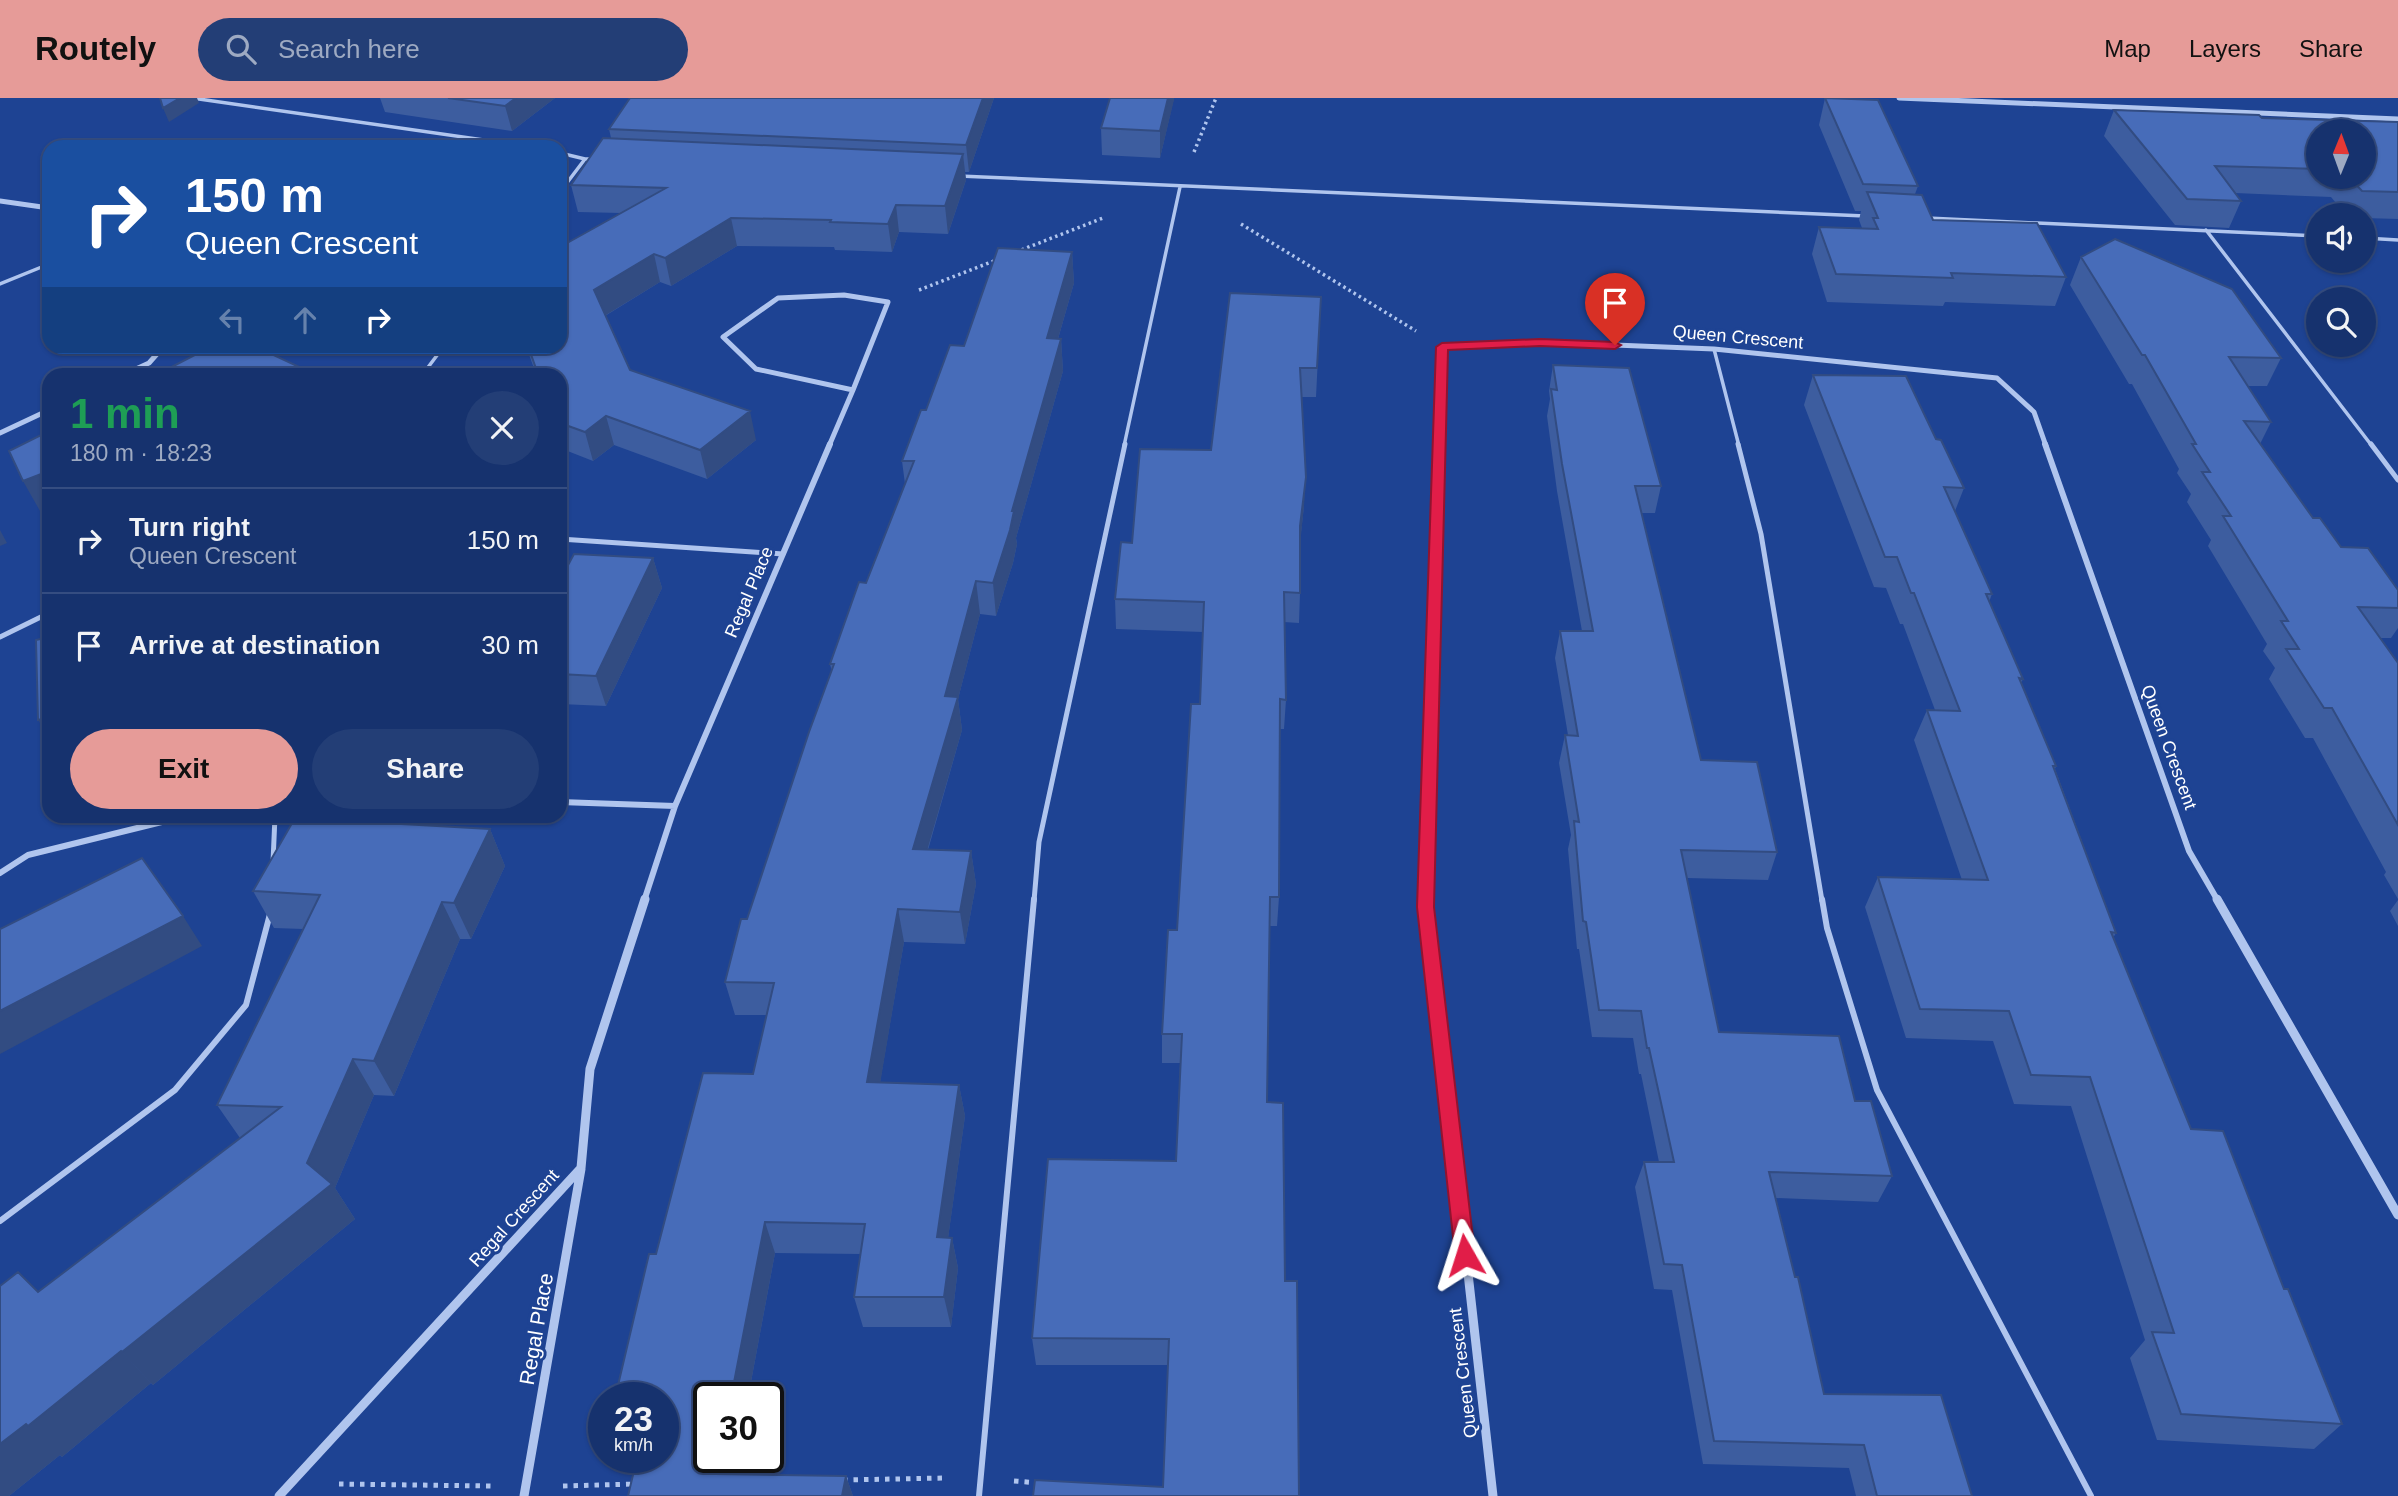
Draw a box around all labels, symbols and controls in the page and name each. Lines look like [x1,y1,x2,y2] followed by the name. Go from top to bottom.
[198,18,688,81] search box
[35,30,156,67] text: Routely
[222,30,260,68] icon: search
[278,34,420,64] text: Search here
[2104,35,2151,62] text: Map
[2189,35,2261,62] text: Layers
[2299,35,2363,62] text: Share
[2306,119,2376,189] north arrow
[2306,119,2376,357] map controls
[70,168,161,259] icon: right
[185,168,324,222] text: 150 m
[2306,203,2376,273] button: sound
[185,225,418,261] text: Queen Crescent
[1585,273,1645,345] pin
[1596,284,1634,322] icon: arrive
[2306,287,2376,357] button: search
[213,301,251,339] icon: left
[286,301,324,339] icon: ahead
[359,301,397,339] icon: right
[1672,321,1804,353] street label: Queen Crescent
[70,390,180,437] text: 1 min
[465,391,539,465] button: close
[70,440,212,466] text: 180 m · 18:23
[129,512,250,542] text: Turn right
[70,522,108,560] icon: right
[467,525,539,555] text: 150 m
[129,543,296,569] text: Queen Crescent
[721,543,777,641] street label: Regal Place
[70,627,108,665] icon: arrive
[129,630,380,660] text: Arrive at destination
[481,630,539,660] text: 30 m
[2137,682,2201,812] street label: Queen Crescent
[70,729,298,809] button: Exit
[312,729,539,809] button: Share
[465,1165,563,1271] street label: Regal Crescent
[1428,1218,1502,1292] position arrow
[515,1271,557,1387] street label: Regal Place
[1445,1307,1481,1439] street label: Queen Crescent
[693,1382,784,1473] speed limit sign: 30
[614,1399,653,1438] text: 23
[614,1435,653,1455] text: km/h

